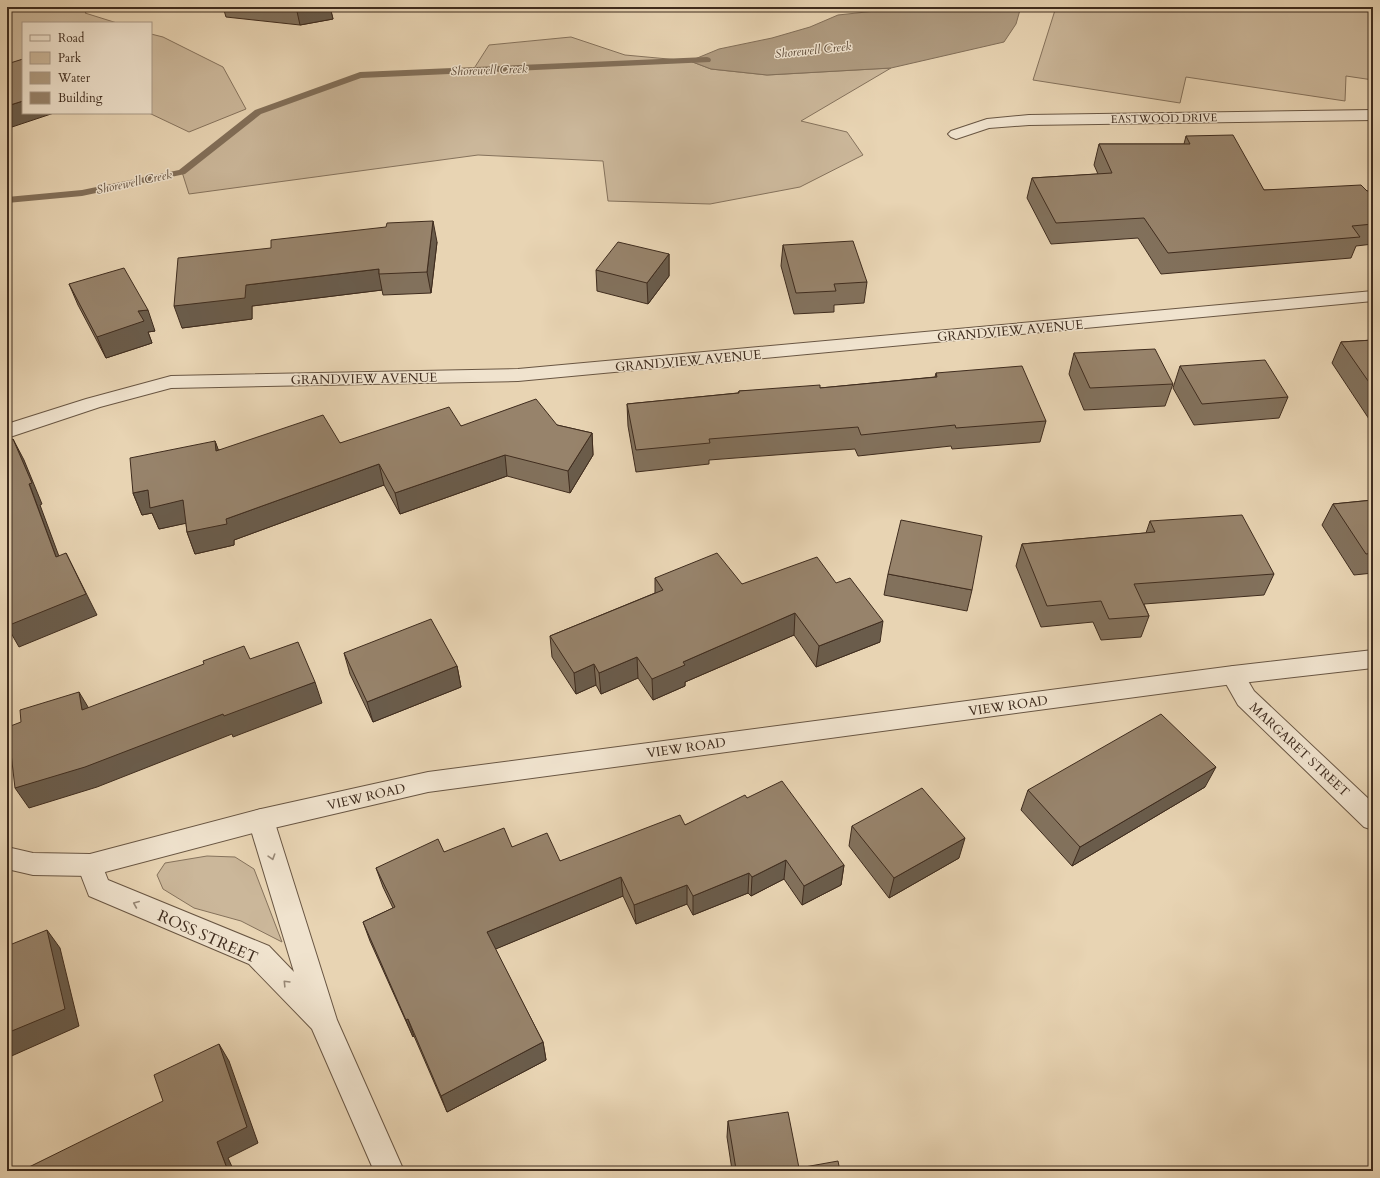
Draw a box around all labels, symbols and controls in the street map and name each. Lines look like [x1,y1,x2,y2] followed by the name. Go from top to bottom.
[22,22,152,114] legend
[58,30,85,46] text: Road
[774,38,852,62] water label: Shorewell Creek
[58,50,82,66] text: Park
[450,61,528,79] water label: Shorewell Creek
[57,70,91,86] text: Water
[58,90,103,106] text: Building
[1111,110,1218,127] street label: EASTWOOD DRIVE
[95,166,173,198] water label: Shorewell Creek
[936,316,1084,346] street label: GRANDVIEW AVENUE
[614,346,762,376] street label: GRANDVIEW AVENUE
[291,369,437,389] street label: GRANDVIEW AVENUE
[967,692,1049,720] street label: VIEW ROAD
[1245,699,1354,801] street label: MARGARET STREET
[645,734,727,762] street label: VIEW ROAD
[325,779,407,815] street label: VIEW ROAD
[267,853,276,860] one-way arrow
[132,901,139,909] one-way arrow
[154,905,261,969] street label: ROSS STREET
[283,980,291,988] one-way arrow

